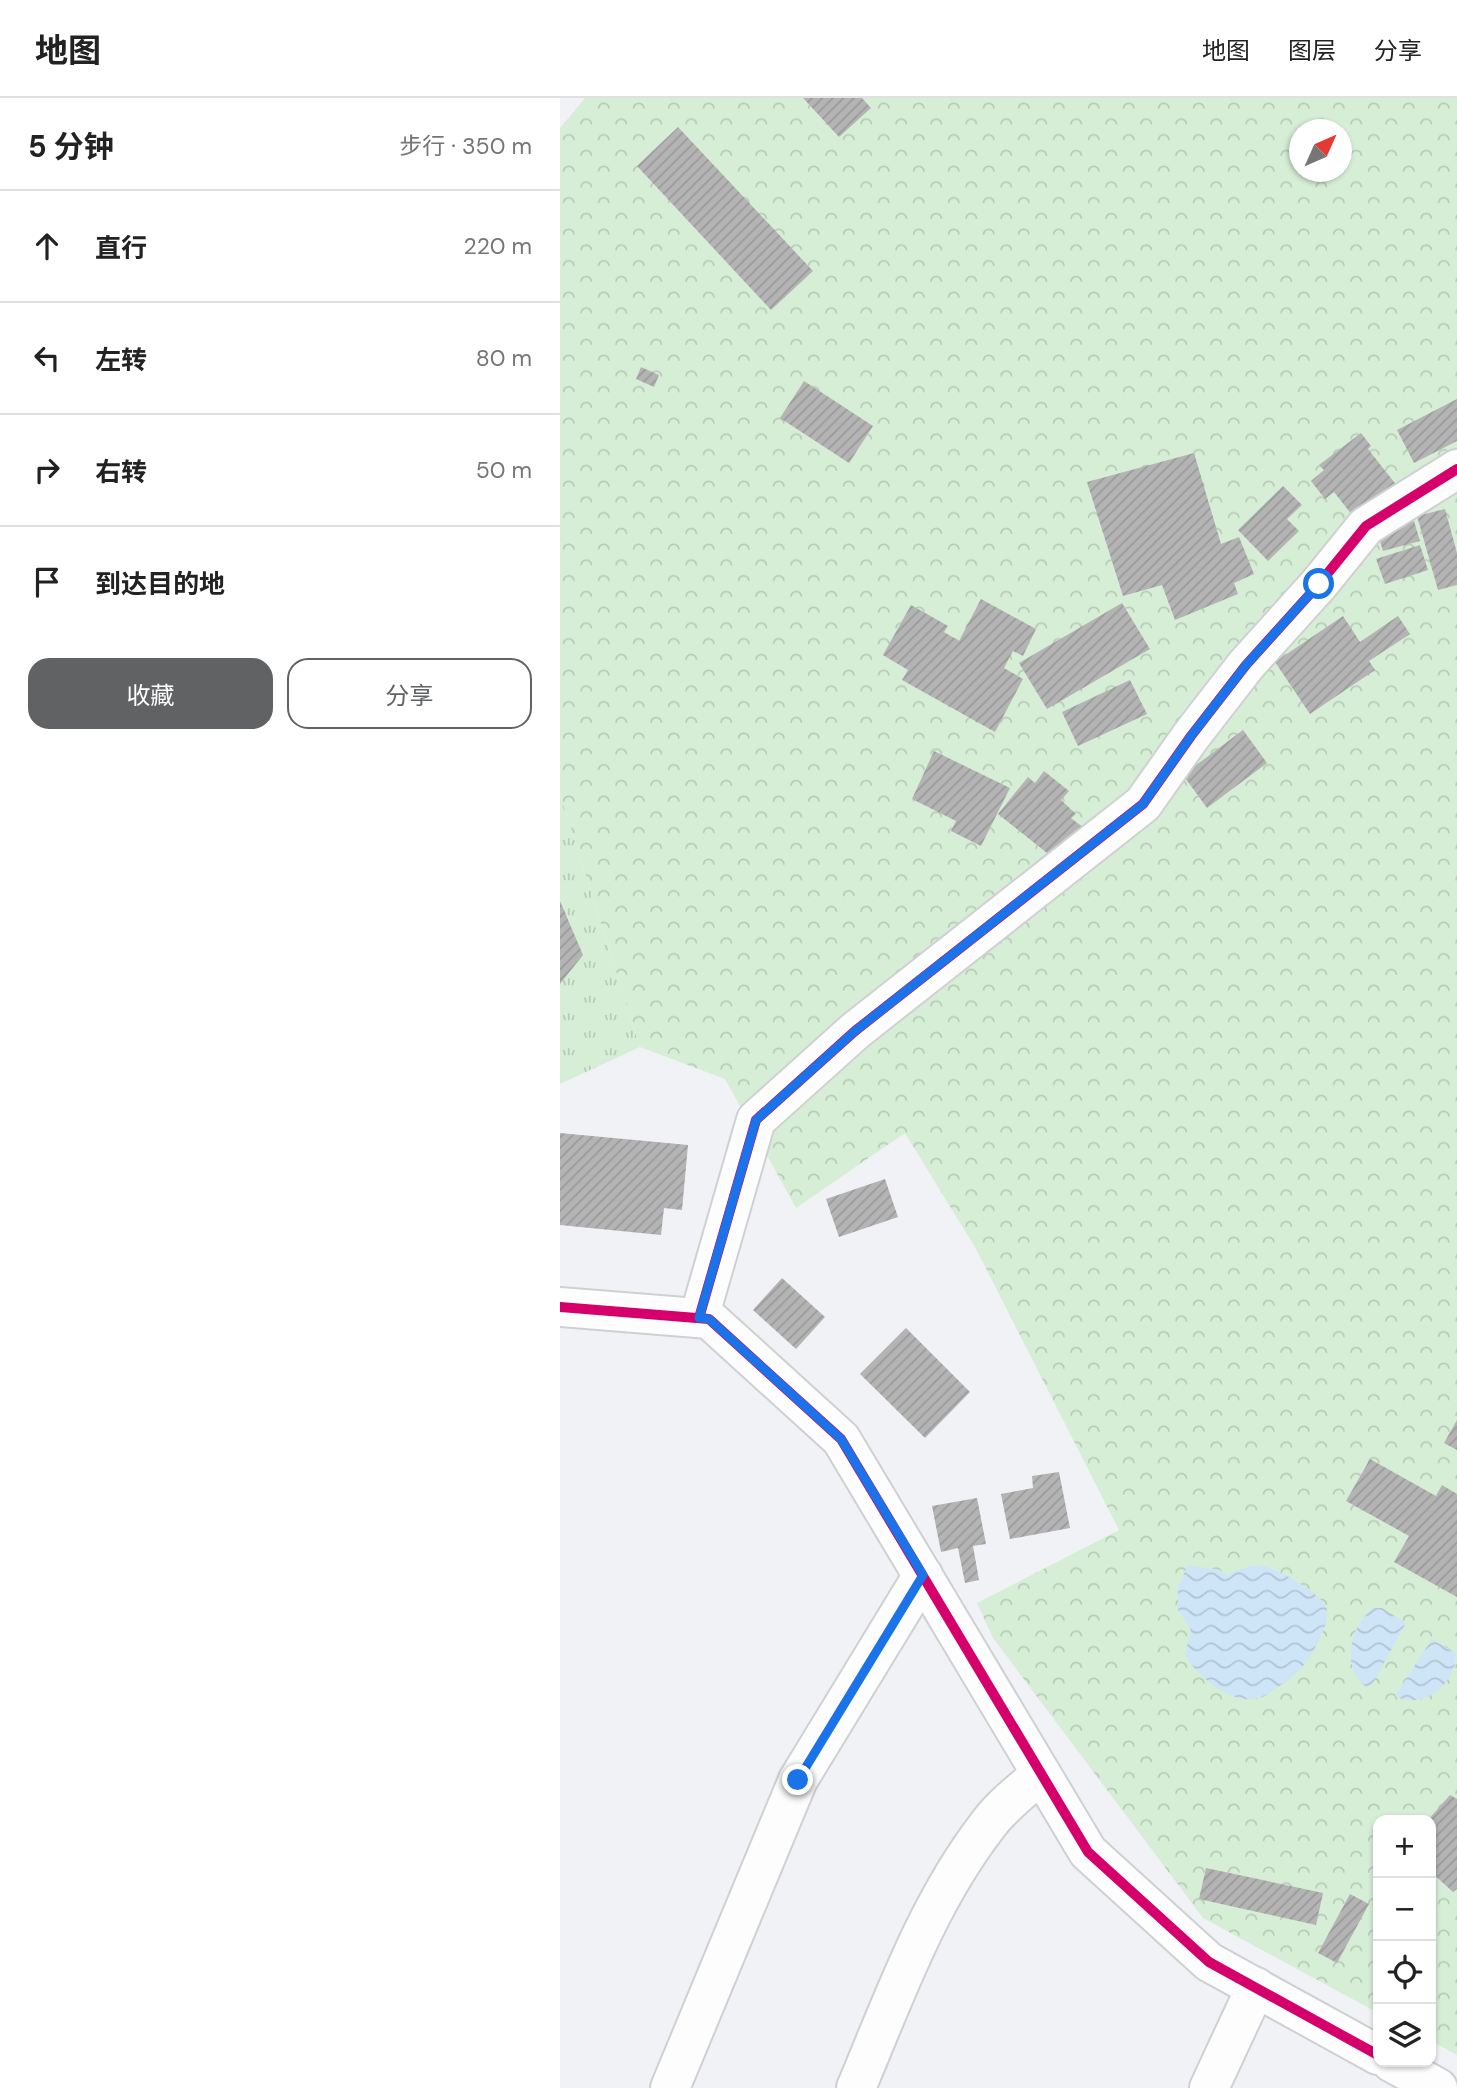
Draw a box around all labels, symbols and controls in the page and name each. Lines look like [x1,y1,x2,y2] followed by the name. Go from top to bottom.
[35,29,101,72] text: 地图
[1202,35,1250,66] text: 地图
[1288,35,1336,66] text: 图层
[1374,35,1422,66] text: 分享
[1289,119,1352,182] north arrow
[28,127,114,166] text: 5 分钟
[399,131,532,161] text: 步行 · 350 m
[28,227,66,265] icon: ahead
[95,231,147,265] text: 直行
[463,231,532,261] text: 220 m
[28,339,66,377] icon: left
[95,343,147,377] text: 左转
[476,343,532,373] text: 80 m
[28,451,66,489] icon: right
[95,455,147,489] text: 右转
[476,455,532,485] text: 50 m
[28,563,66,601] icon: arrive
[95,567,225,601] text: 到达目的地
[1303,568,1334,599] route start
[28,658,273,729] button: 收藏
[287,658,532,729] button: 分享
[782,1764,813,1795] route end
[1373,1815,1436,2067] map controls
[1373,1815,1436,1878] button: +
[1373,1878,1436,1941] button: −
[1373,1941,1436,2004] button: locate
[1373,2004,1436,2067] button: layers

